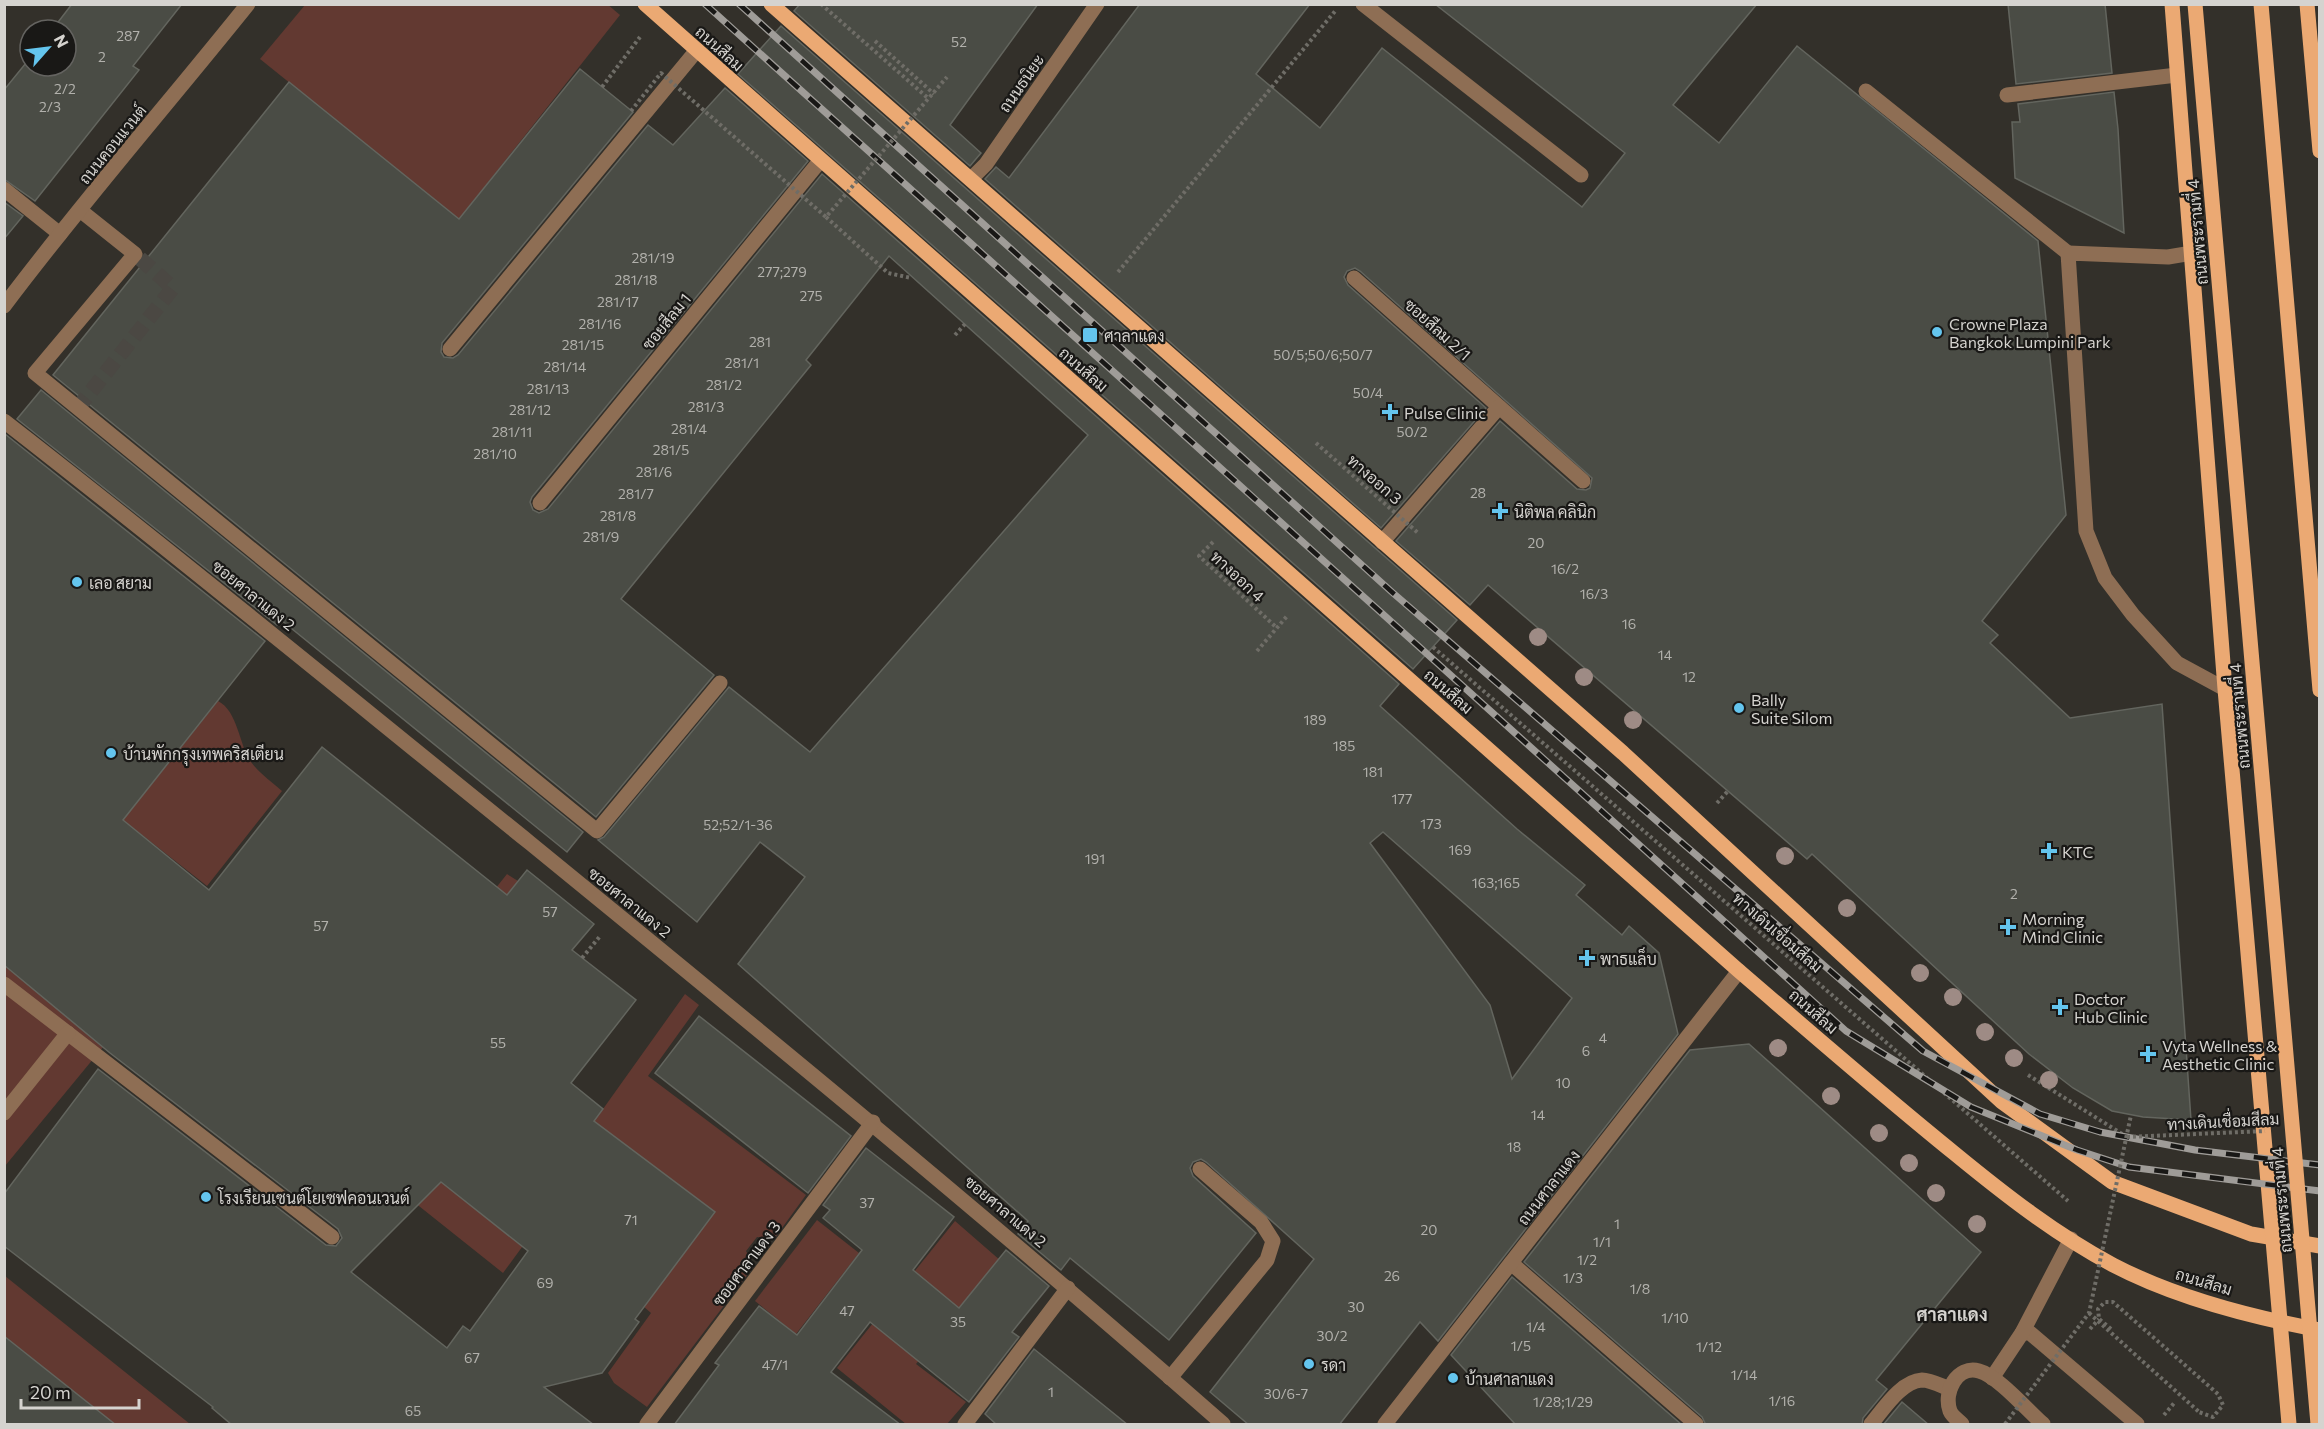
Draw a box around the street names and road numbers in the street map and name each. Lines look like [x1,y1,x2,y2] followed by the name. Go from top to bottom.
[692,21,749,74] street label: ถนนสีลม
[994,50,1048,116] street label: ถนนธนิยะ
[73,99,150,187] street label: ถนนคอนแวนต์
[2179,178,2211,286] street label: ถนนพระรามที่ 4
[637,288,694,353] street label: ซอยสีลม 1
[1401,294,1476,364] street label: ซอยสีลม 2/1
[1056,342,1113,395] street label: ถนนสีลม
[1344,450,1406,508] street label: ทางออก 3
[1207,546,1269,606] street label: ทางออก 4
[209,556,299,634] street label: ซอยศาลาแดง 2
[2221,662,2253,770] street label: ถนนพระรามที่ 4
[1421,664,1478,717] street label: ถนนสีลม
[585,863,675,941] street label: ซอยศาลาแดง 2
[1729,885,1829,976] street label: ทางเดินเชื่อมสีลม
[1786,984,1843,1037] street label: ถนนสีลม
[2166,1105,2280,1133] street label: ทางเดินเชื่อมสีลม
[1513,1146,1583,1228] street label: ถนนศาลาแดง
[2263,1146,2295,1254] street label: ถนนพระรามที่ 4
[961,1171,1051,1251] street label: ซอยศาลาแดง 2
[708,1217,784,1309] street label: ซอยศาลาแดง 3
[2173,1262,2235,1299] street label: ถนนสีลม

